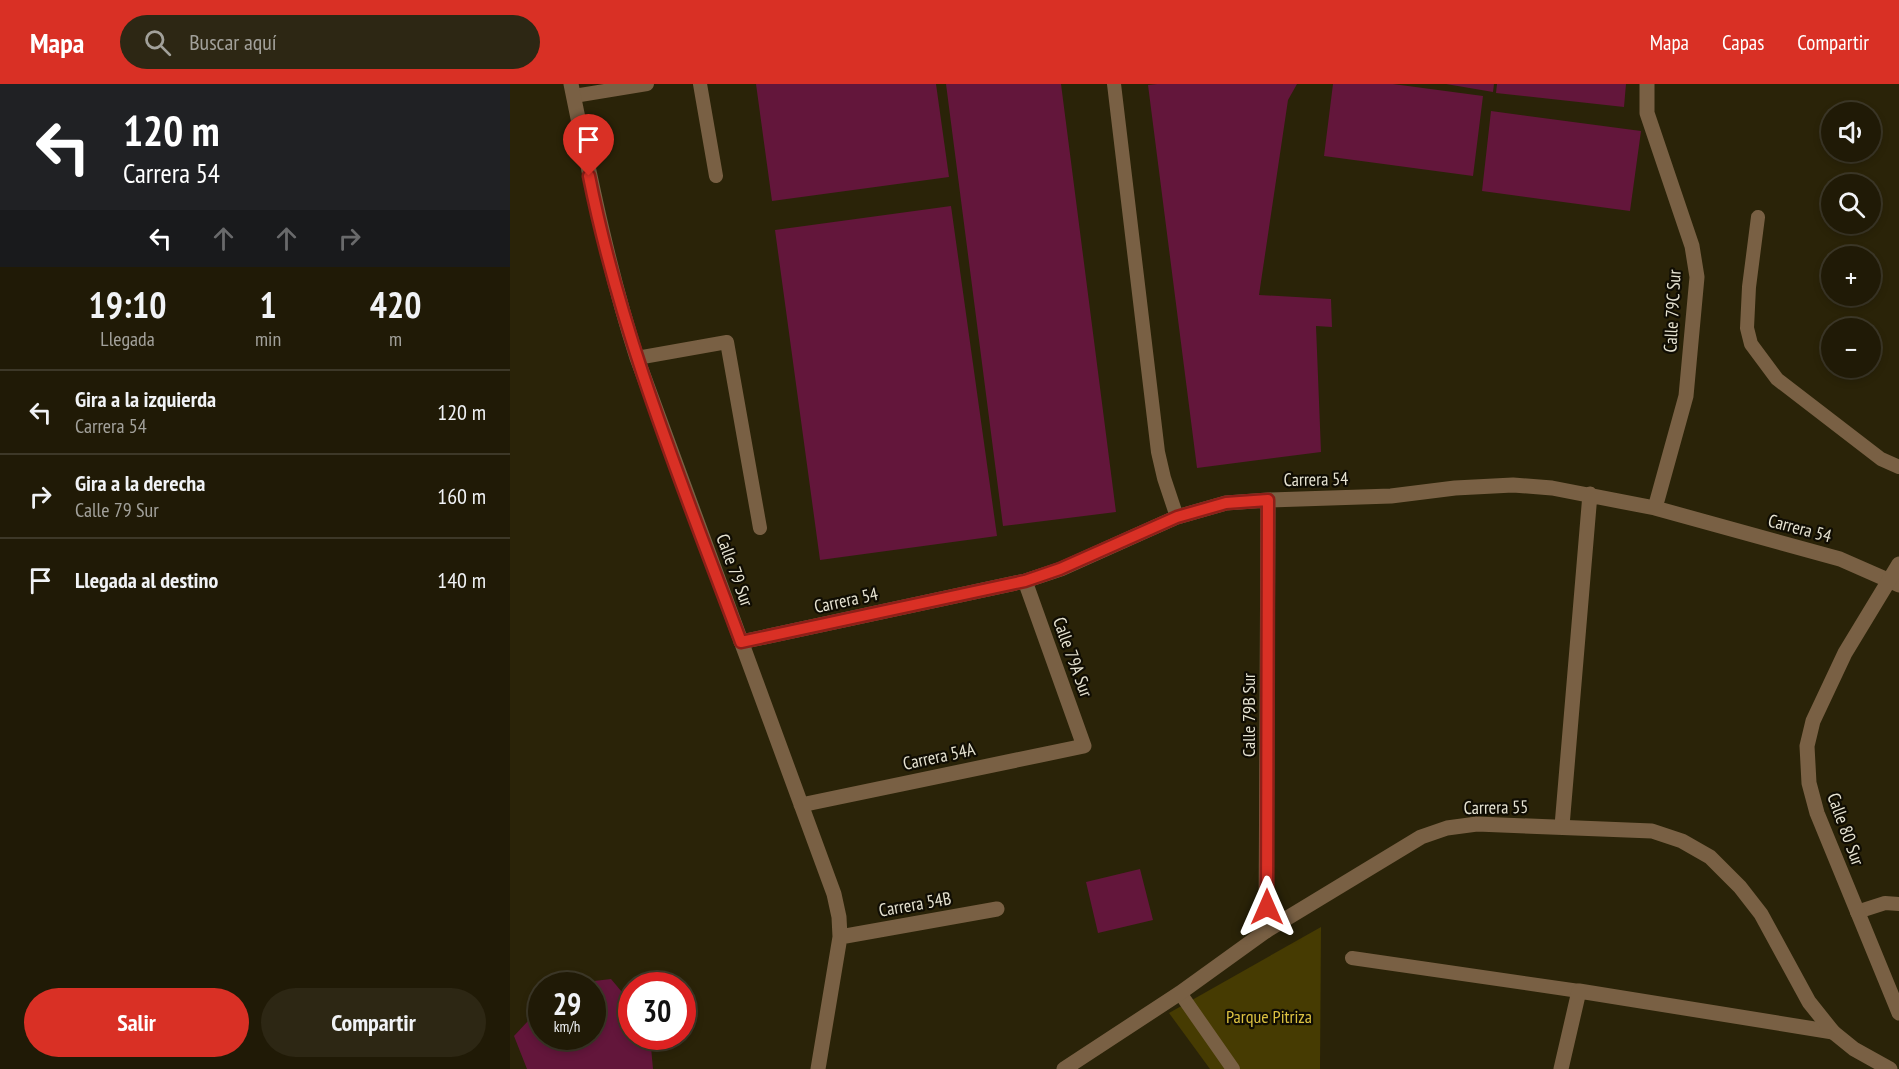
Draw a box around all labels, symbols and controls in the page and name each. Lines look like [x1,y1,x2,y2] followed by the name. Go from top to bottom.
[120,15,540,69] search box
[30,24,84,61] text: Mapa
[141,26,174,59] icon: search
[189,28,277,56] text: Buscar aquí
[1650,29,1689,56] text: Mapa
[1722,29,1764,56] text: Capas
[1797,29,1869,56] text: Compartir
[1821,102,1881,378] map controls
[1821,102,1881,162] button: sound
[123,103,220,158] text: 120 m
[24,108,102,186] icon: left
[563,114,614,176] pin
[572,123,605,156] icon: arrive
[123,156,220,190] text: Carrera 54
[1821,174,1881,234] button: search
[144,222,177,255] icon: left
[207,222,240,255] icon: ahead
[270,222,303,255] icon: ahead
[333,222,366,255] icon: right
[1821,246,1881,306] button: +
[1658,269,1686,353] street label: Calle 79C Sur
[89,281,166,328] text: 19:10
[259,281,277,328] text: 1
[370,281,421,328] text: 420
[1821,318,1881,378] button: −
[100,326,155,352] text: Llegada
[255,326,281,352] text: min
[389,326,402,352] text: m
[75,385,216,413] text: Gira a la izquierda
[24,396,57,429] icon: left
[437,398,486,426] text: 120 m
[75,413,147,439] text: Carrera 54
[1283,467,1349,491] street label: Carrera 54
[75,469,205,497] text: Gira a la derecha
[24,480,57,513] icon: right
[437,482,486,510] text: 160 m
[75,497,159,523] text: Calle 79 Sur
[1766,509,1834,547] street label: Carrera 54
[711,531,759,609] street label: Calle 79 Sur
[24,564,57,597] icon: arrive
[75,566,218,594] text: Llegada al destino
[437,566,486,594] text: 140 m
[812,582,880,618] street label: Carrera 54
[1048,614,1098,700] street label: Calle 79A Sur
[1237,673,1260,757] street label: Calle 79B Sur
[901,737,978,775] street label: Carrera 54A
[1822,790,1870,868] street label: Calle 80 Sur
[1463,795,1529,819] street label: Carrera 55
[1235,875,1299,939] position arrow
[877,886,953,922] street label: Carrera 54B
[618,972,696,1050] speed limit sign: 30
[553,984,581,1023] text: 29
[24,988,249,1057] button: Salir
[261,988,486,1057] button: Compartir
[1226,1005,1312,1028] park label: Parque Pitriza
[554,1017,580,1036] text: km/h

